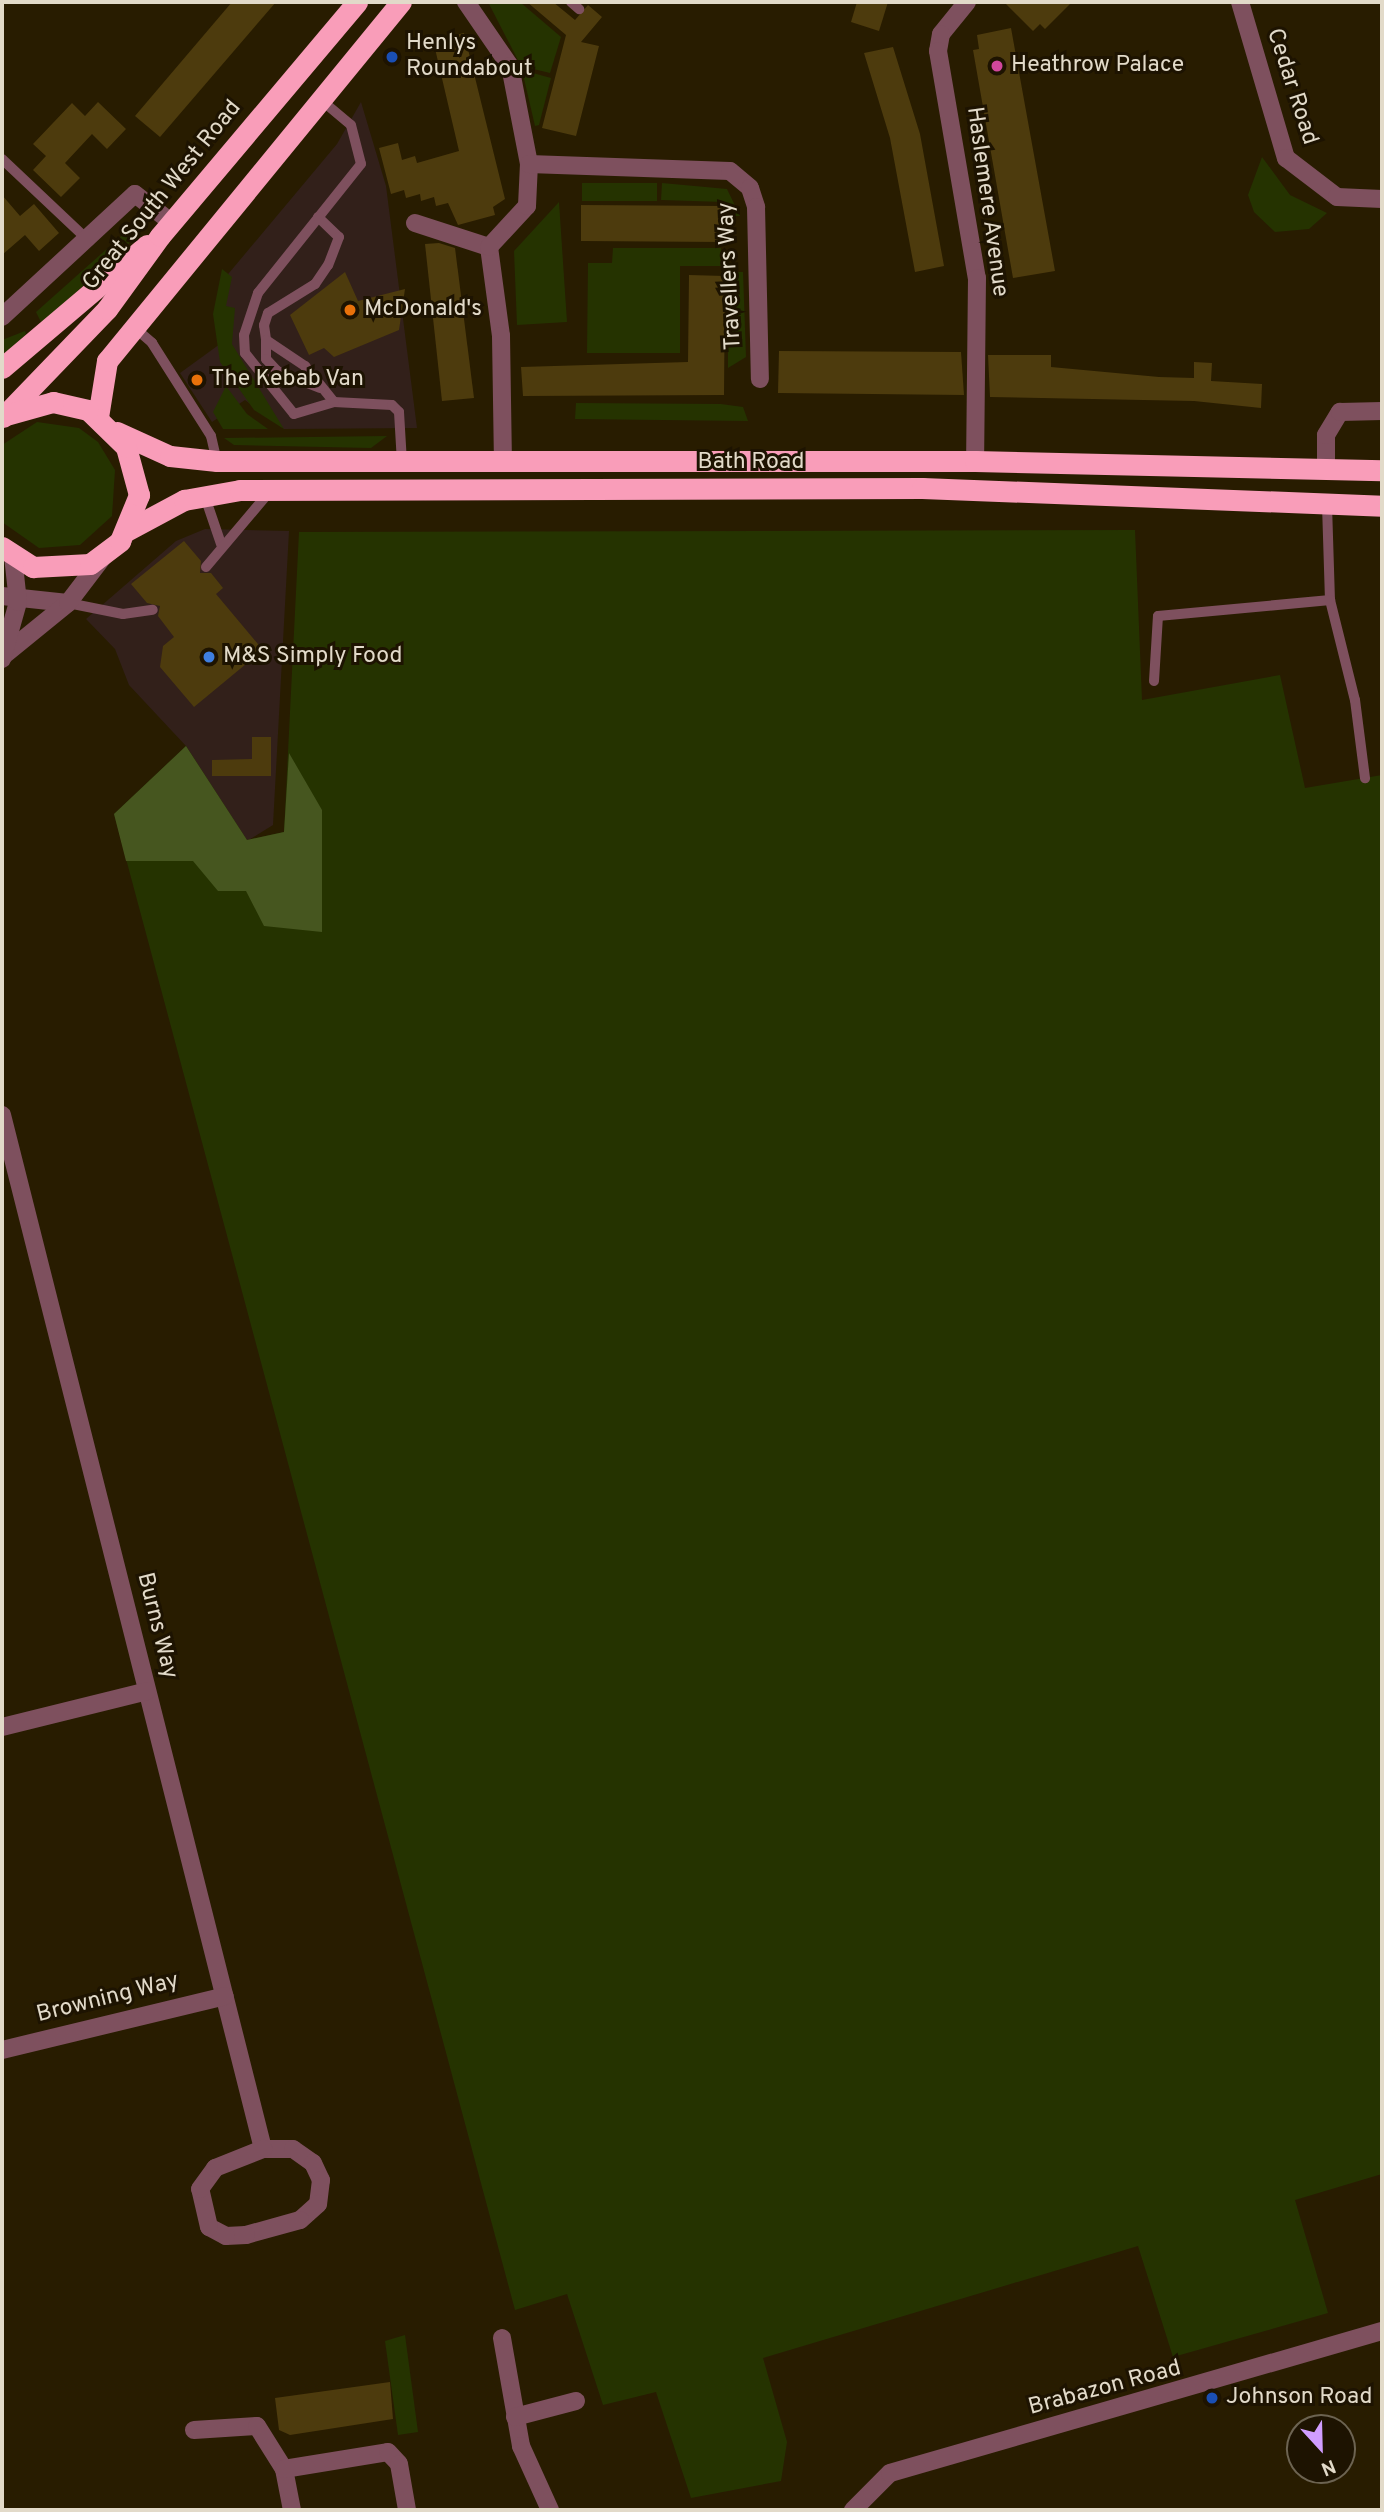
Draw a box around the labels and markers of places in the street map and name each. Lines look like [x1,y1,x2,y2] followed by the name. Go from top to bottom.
[406,30,533,84] place label: Henlys Roundabout
[384,49,400,65] marker: Henlys Roundabout
[1011,52,1184,80] place label: Heathrow Palace
[989,58,1005,74] marker: Heathrow Palace
[364,296,482,324] place label: McDonald's
[342,302,358,318] marker: McDonald's
[211,366,365,394] place label: The Kebab Van
[189,372,205,388] marker: The Kebab Van
[223,643,402,671] place label: M&S Simply Food
[201,649,217,665] marker: M&S Simply Food
[1226,2384,1372,2412] place label: Johnson Road
[1204,2390,1220,2406] marker: Johnson Road

